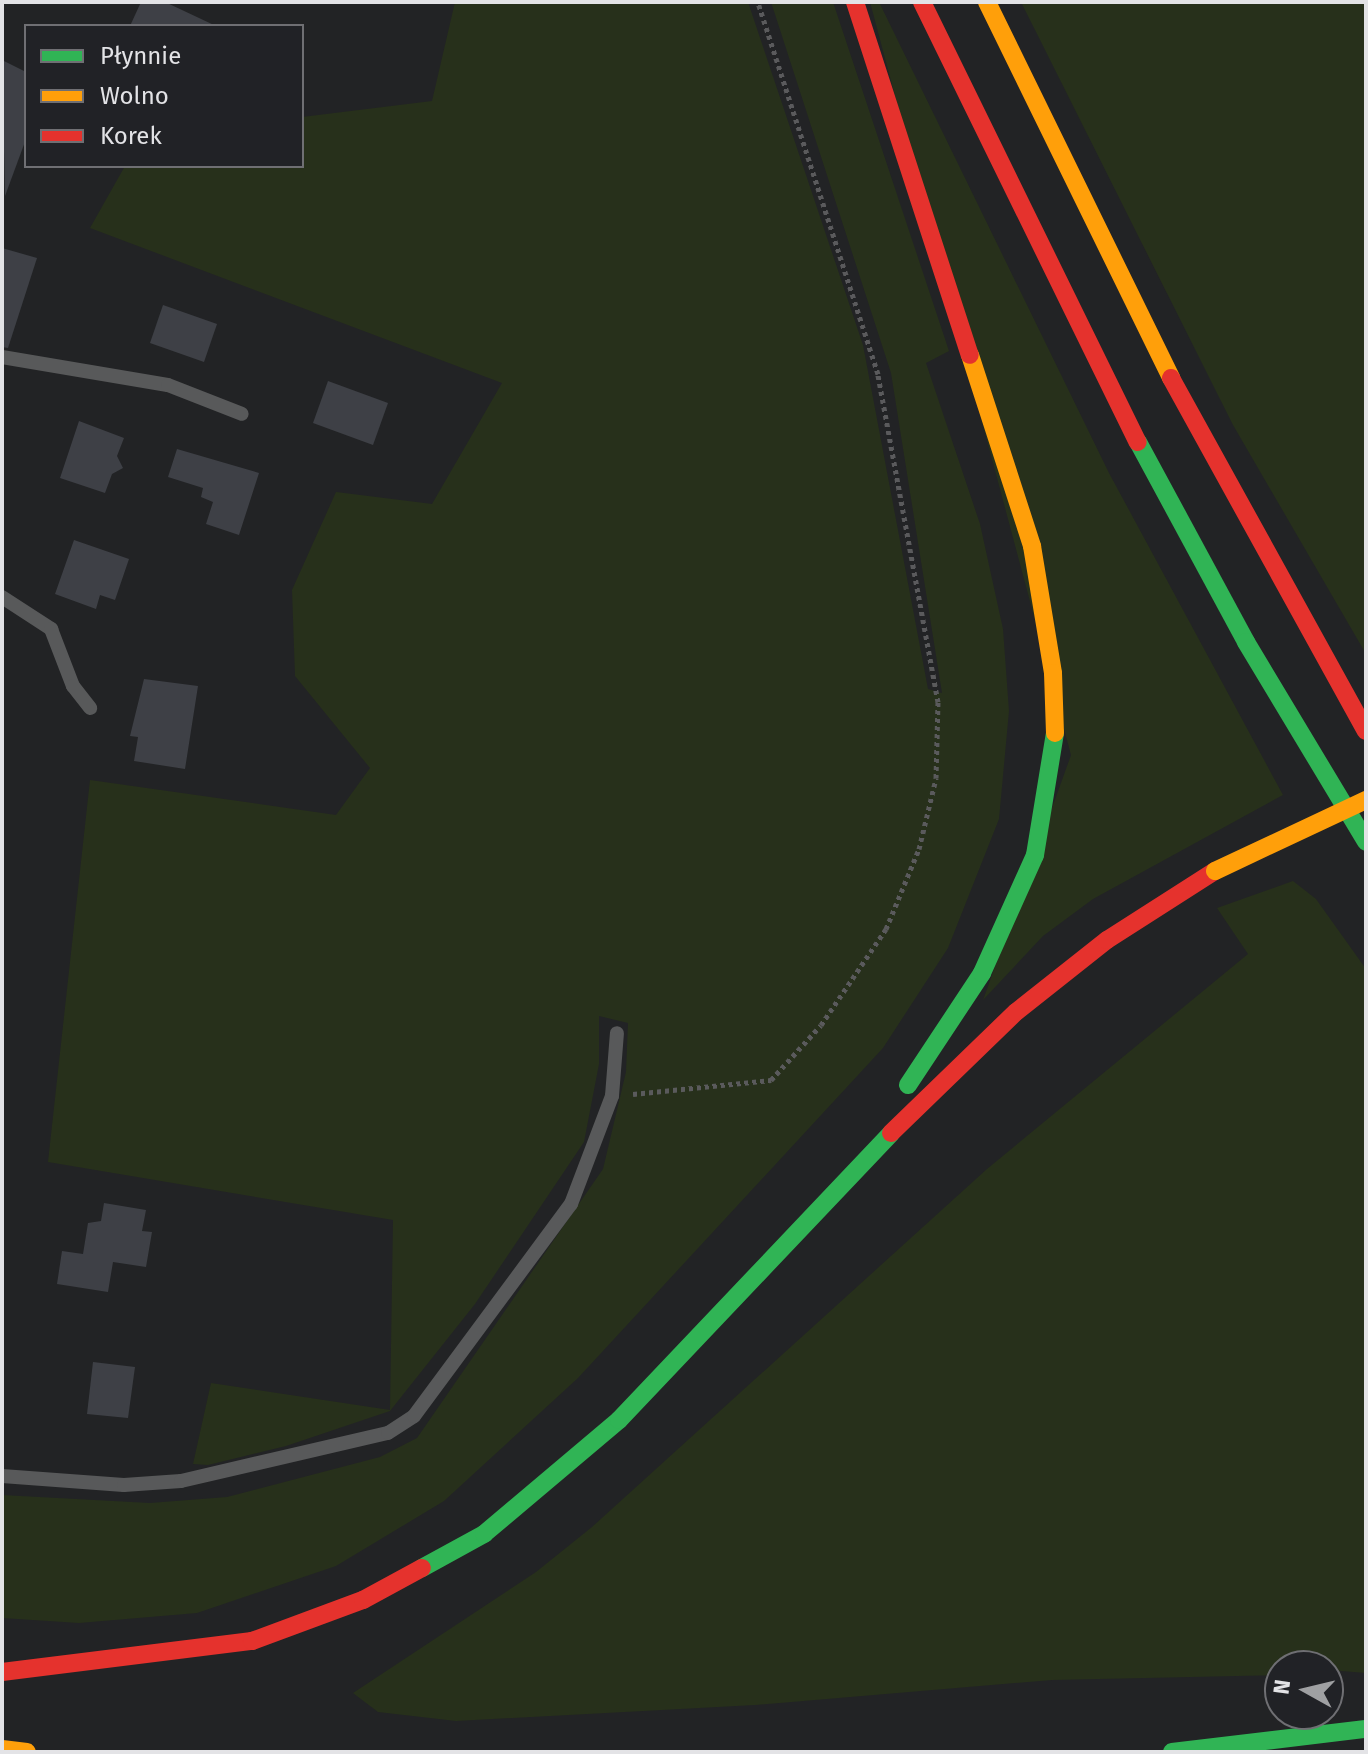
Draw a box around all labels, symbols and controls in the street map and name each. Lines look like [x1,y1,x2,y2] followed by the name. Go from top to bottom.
[24,24,304,168] legend
[100,42,181,70] text: Płynnie
[100,82,169,110] text: Wolno
[100,122,162,150] text: Korek
[1264,1650,1344,1730] north arrow
[1267,1678,1296,1696] text: N

